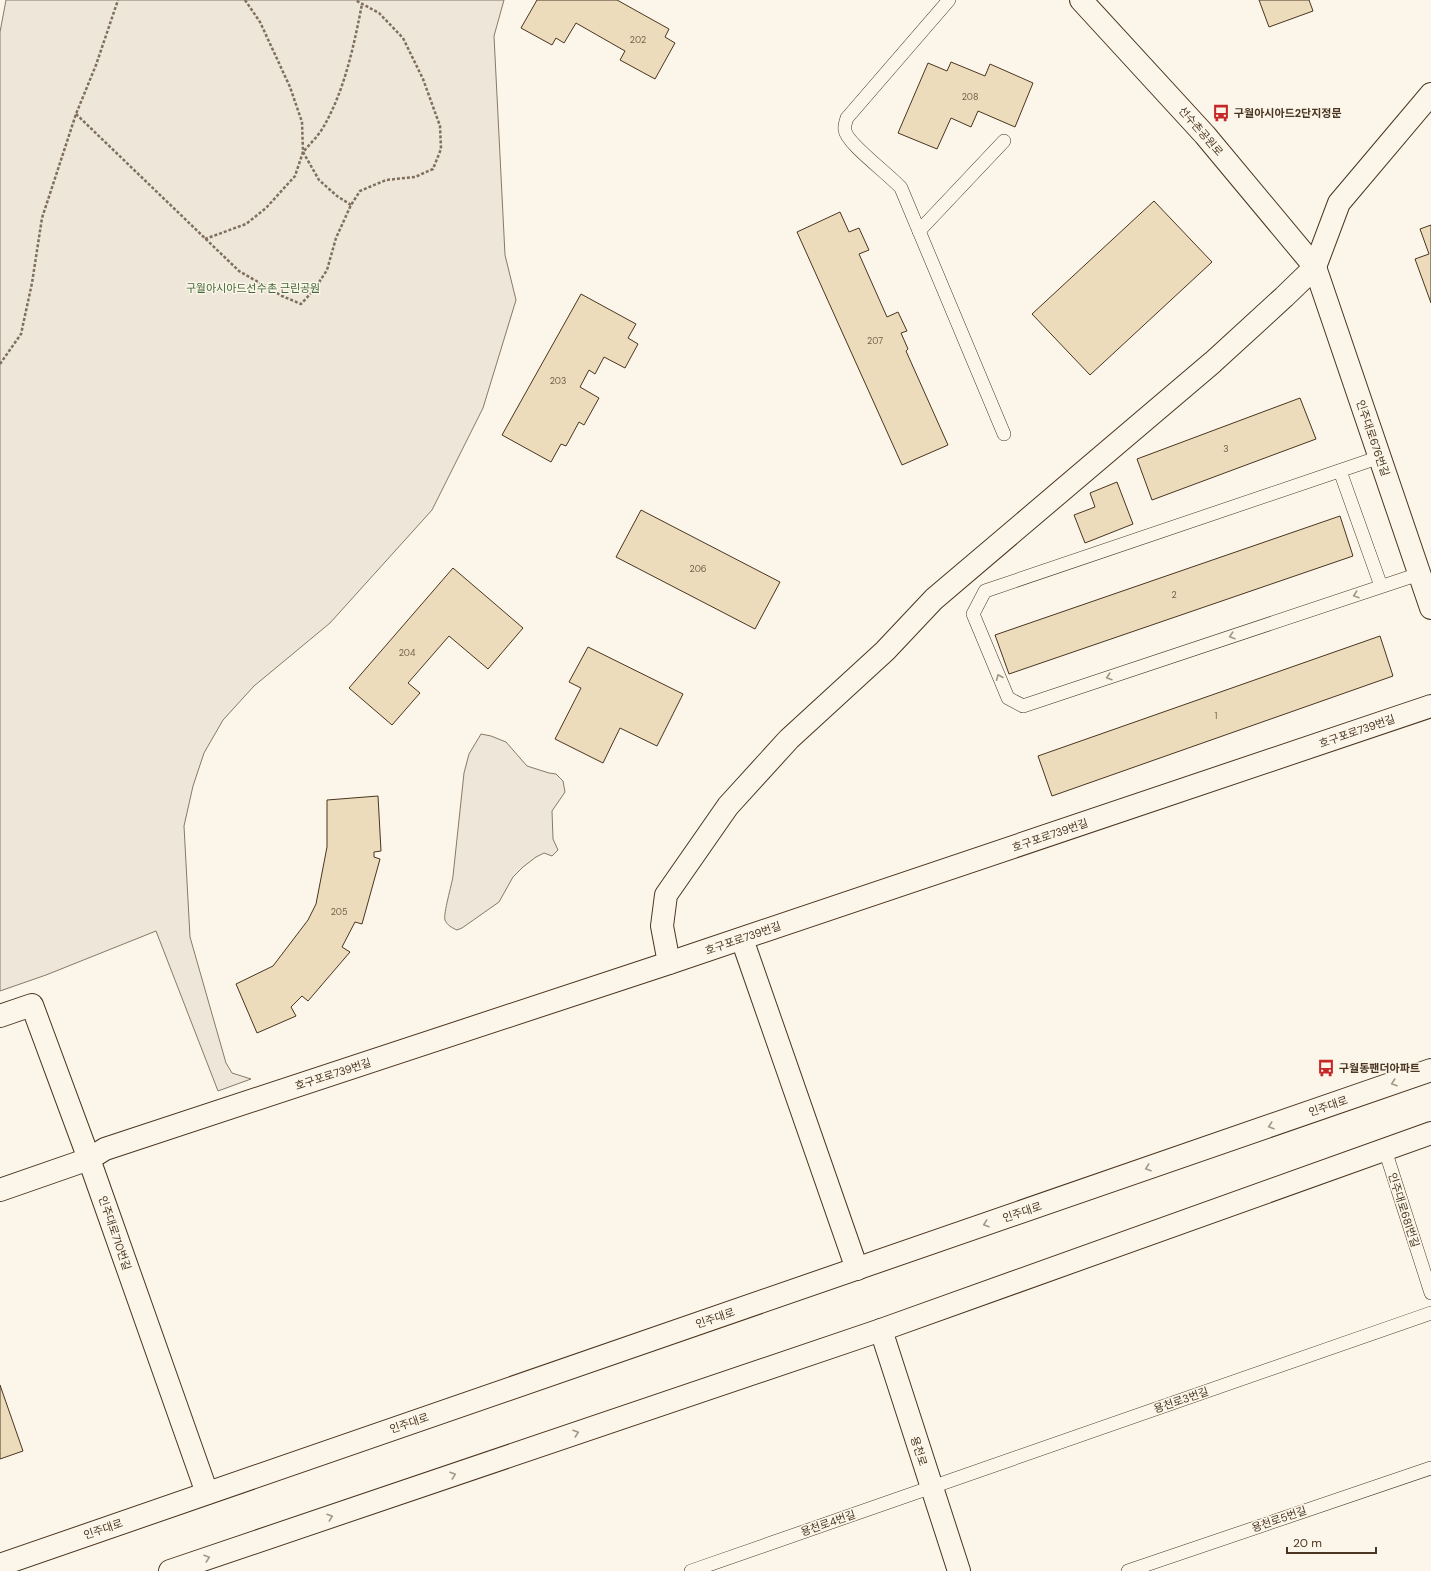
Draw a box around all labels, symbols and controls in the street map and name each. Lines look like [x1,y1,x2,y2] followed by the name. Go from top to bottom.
[630,34,646,46] house number: 202
[962,91,978,103] house number: 208
[1176,103,1226,159] street label: 선수촌공원로
[1211,103,1231,123] bus stop icon: 구월아시아드2단지정문
[1234,106,1342,120] place label: 구월아시아드2단지정문
[186,281,320,295] park label: 구월아시아드선수촌 근린공원
[867,335,883,347] house number: 207
[550,375,566,387] house number: 203
[1353,398,1393,478] street label: 인주대로676번길
[1223,443,1229,455] house number: 3
[690,563,707,575] house number: 206
[1171,589,1177,601] house number: 2
[1352,590,1359,599] one-way arrow
[1229,631,1236,640] one-way arrow
[399,647,416,659] house number: 204
[1106,673,1113,681] one-way arrow
[996,674,1004,681] one-way arrow
[1215,710,1218,722] house number: 1
[1317,711,1397,751] street label: 호구포로739번길
[1010,815,1090,855] street label: 호구포로739번길
[331,906,347,918] house number: 205
[703,918,783,958] street label: 호구포로739번길
[293,1055,373,1093] street label: 호구포로739번길
[1316,1058,1336,1078] bus stop icon: 구월동팬더아파트
[1339,1061,1420,1075] place label: 구월동팬더아파트
[1391,1078,1398,1087] one-way arrow
[1307,1093,1349,1119] street label: 인주대로
[1268,1121,1275,1129] one-way arrow
[1145,1163,1152,1172] one-way arrow
[1385,1171,1423,1249] street label: 인주대로681번길
[96,1194,134,1272] street label: 인주대로710번길
[1001,1199,1043,1225] street label: 인주대로
[982,1220,989,1228] one-way arrow
[694,1305,736,1331] street label: 인주대로
[1152,1384,1210,1416] street label: 용천로3번길
[388,1410,430,1436] street label: 인주대로
[572,1430,579,1438] one-way arrow
[908,1434,930,1468] street label: 용천로
[449,1471,456,1480] one-way arrow
[1250,1503,1308,1535] street label: 용천로5번길
[799,1507,857,1539] street label: 용천로4번길
[326,1513,333,1522] one-way arrow
[82,1516,124,1542] street label: 인주대로
[1287,1529,1376,1555] scale bar
[1293,1535,1322,1551] text: 20 m
[203,1555,210,1563] one-way arrow

